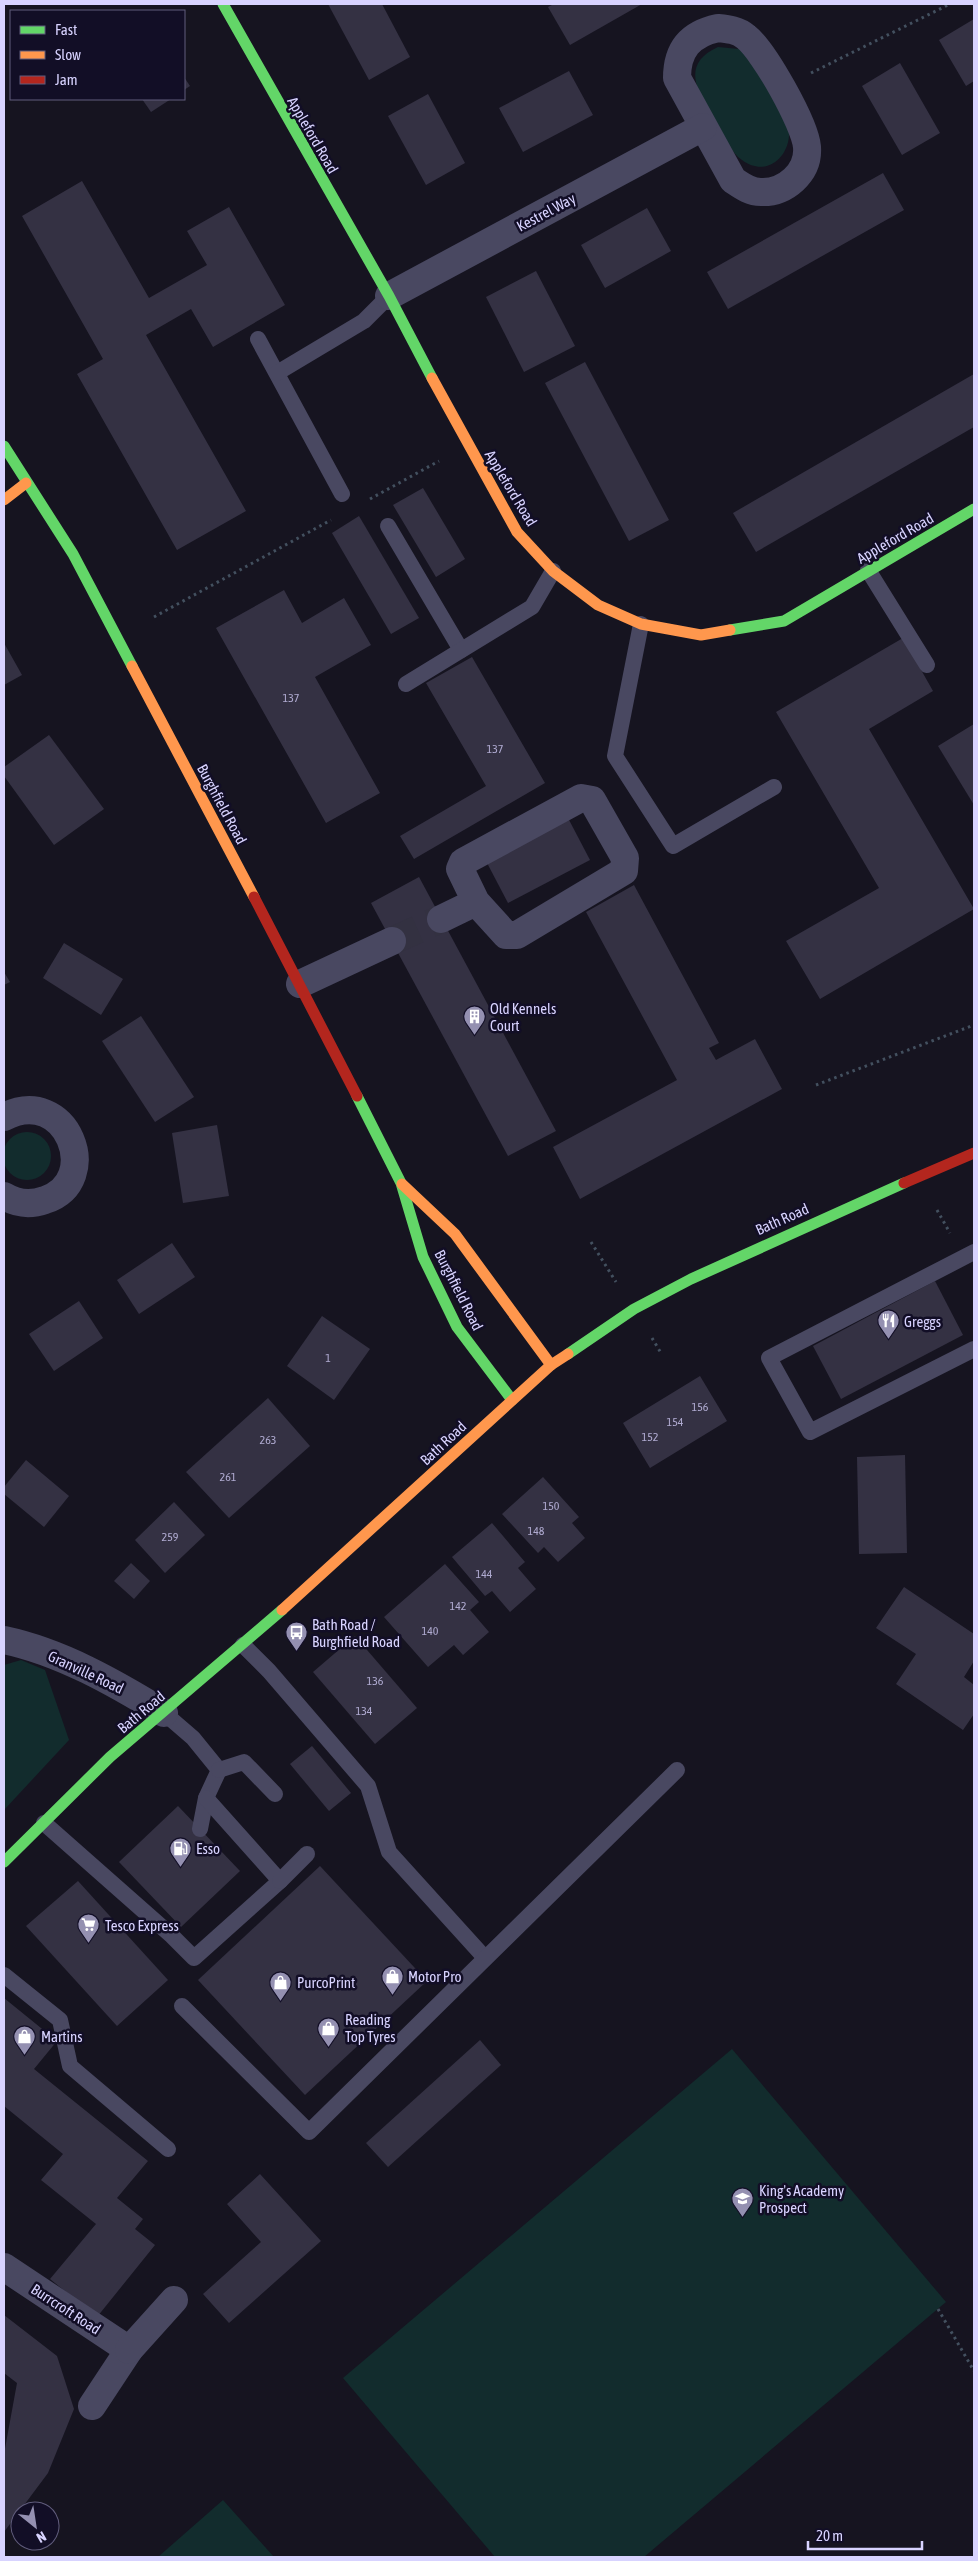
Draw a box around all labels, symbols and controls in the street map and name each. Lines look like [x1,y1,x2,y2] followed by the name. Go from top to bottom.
[10,10,185,100] legend
[55,21,77,38] text: Fast
[55,46,81,63] text: Slow
[55,71,78,88] text: Jam
[284,94,342,176] street label: Appleford Road
[514,189,578,235] street label: Kestrel Way
[482,447,540,529] street label: Appleford Road
[854,509,936,567] street label: Appleford Road
[283,691,300,705] house number: 137
[487,742,504,756] house number: 137
[194,761,250,847] street label: Burghfield Road
[490,1000,556,1034] place label: Old Kennels Court
[462,1005,486,1036] building icon: Old Kennels Court
[753,1200,811,1238] street label: Bath Road
[431,1247,487,1333] street label: Burghfield Road
[876,1309,900,1340] restaurant icon: Greggs
[904,1313,941,1330] place label: Greggs
[325,1351,331,1365] house number: 1
[692,1400,709,1414] house number: 156
[667,1415,684,1429] house number: 154
[417,1418,469,1468] street label: Bath Road
[642,1430,658,1444] house number: 152
[260,1433,276,1447] house number: 263
[220,1470,237,1484] house number: 261
[543,1499,560,1513] house number: 150
[528,1524,545,1538] house number: 148
[162,1530,179,1544] house number: 259
[476,1567,493,1581] house number: 144
[450,1599,466,1613] house number: 142
[312,1616,400,1650] place label: Bath Road / Burghfield Road
[284,1621,308,1652] bus stop icon: Bath Road / Burghfield Road
[422,1624,439,1638] house number: 140
[46,1647,126,1697] street label: Granville Road
[367,1674,384,1688] house number: 136
[114,1687,168,1737] street label: Bath Road
[356,1704,373,1718] house number: 134
[168,1836,192,1867] fuel station icon: Esso
[196,1840,220,1857] place label: Esso
[77,1913,101,1944] supermarket icon: Tesco Express
[105,1917,179,1934] place label: Tesco Express
[380,1964,404,1995] shop icon: Motor Pro
[408,1968,462,1985] place label: Motor Pro
[269,1970,293,2001] shop icon: PurcoPrint
[297,1974,355,1991] place label: PurcoPrint
[345,2011,396,2045] place label: Reading Top Tyres
[317,2016,341,2047] shop icon: Reading Top Tyres
[13,2024,37,2055] shop icon: Martins
[41,2028,83,2045] place label: Martins
[759,2182,844,2216] place label: King's Academy Prospect
[731,2187,755,2218] school or university icon: King's Academy Prospect
[28,2280,104,2338] street label: Burrcroft Road
[10,2501,60,2551] north arrow
[808,2518,922,2550] scale bar
[816,2527,843,2544] text: 20 m
[34,2528,49,2546] text: N

